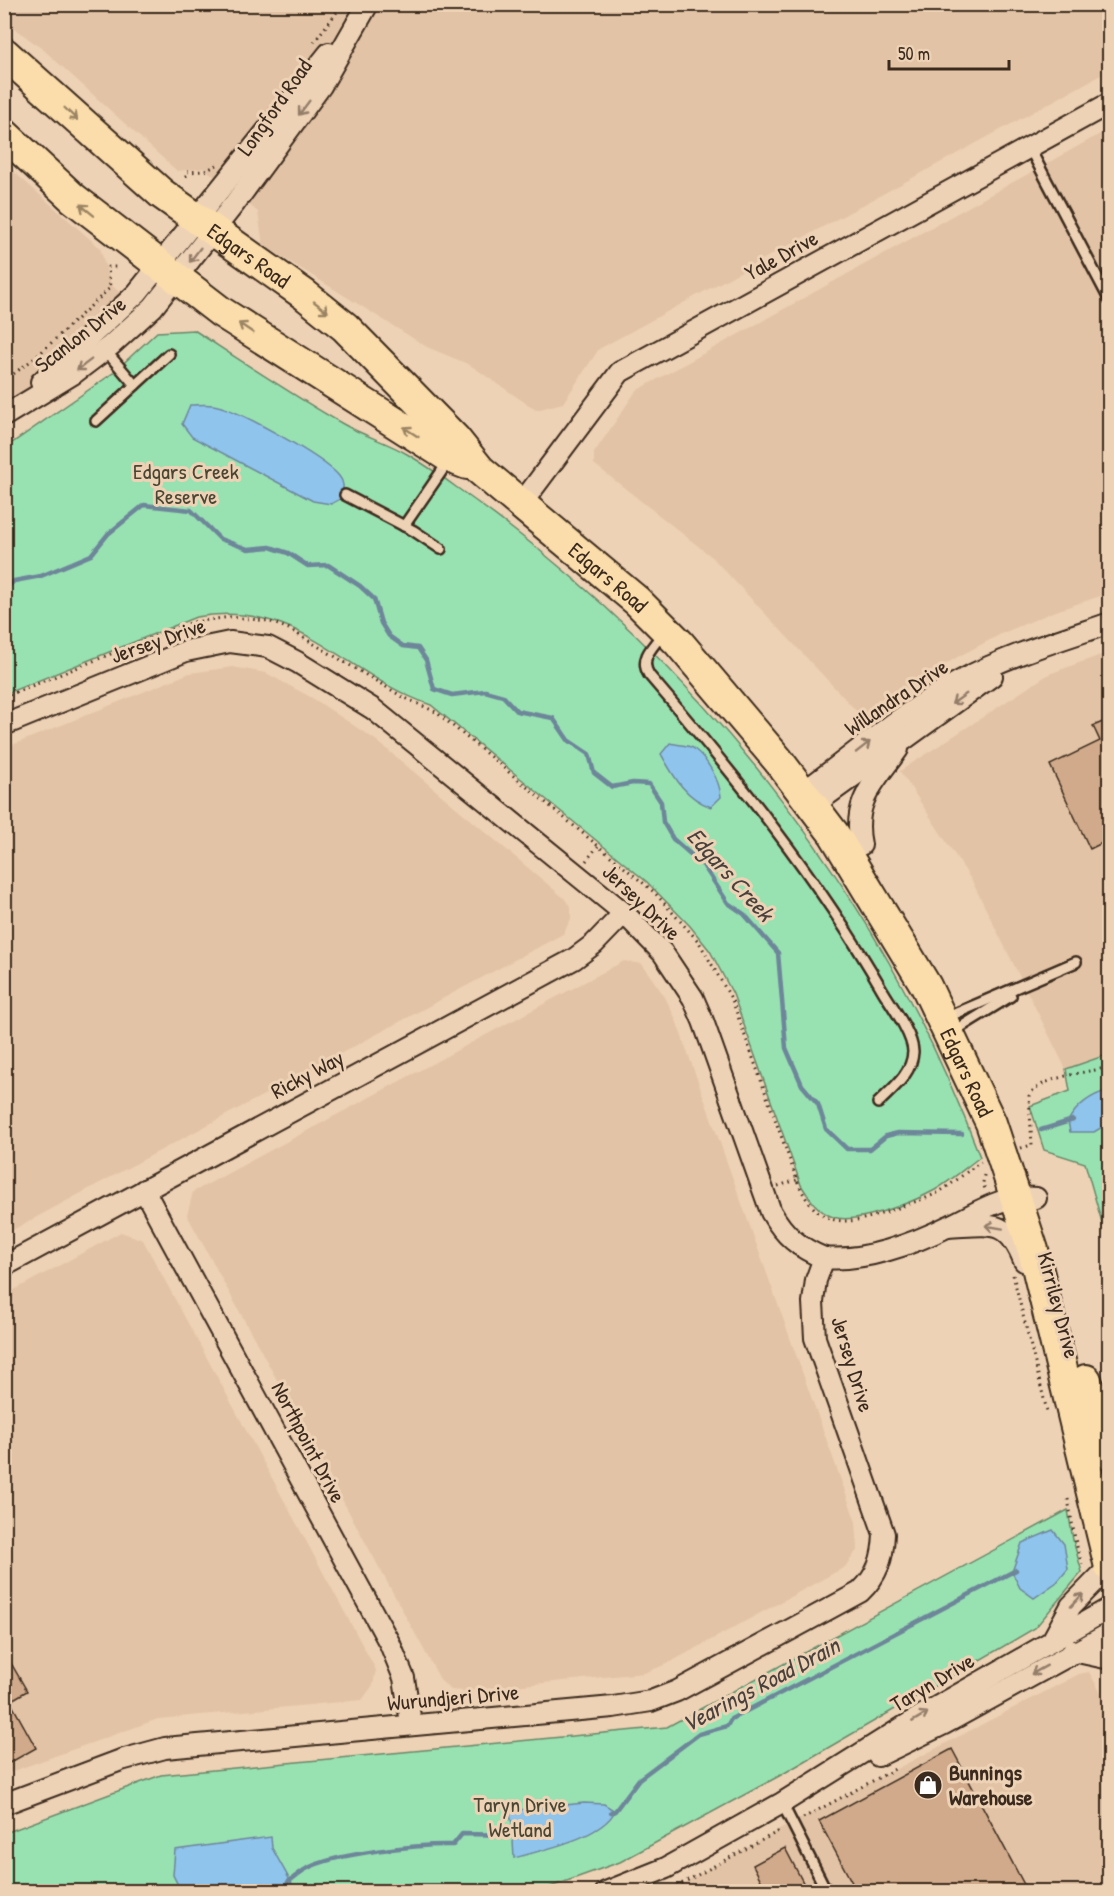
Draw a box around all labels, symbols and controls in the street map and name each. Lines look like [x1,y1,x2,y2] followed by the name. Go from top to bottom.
[889,33,1009,71] scale bar
[898,41,930,66] text: 50 m
[230,52,319,161] street label: Longford Road
[298,99,311,115] one-way arrow
[63,107,78,121] one-way arrow
[80,203,96,216] one-way arrow
[201,216,297,295] street label: Edgars Road
[739,223,823,287] street label: Yale Drive
[188,247,201,263] one-way arrow
[28,289,132,379] street label: Scanlon Drive
[313,301,329,314] one-way arrow
[238,322,254,334] one-way arrow
[77,359,93,372] one-way arrow
[403,426,420,438] one-way arrow
[133,456,239,511] park label: Edgars Creek Reserve
[562,535,655,619] street label: Edgars Road
[107,610,210,670] street label: Jersey Drive
[838,651,954,743] street label: Willandra Drive
[951,693,967,705] one-way arrow
[854,741,870,754] one-way arrow
[680,820,783,930] water label: Edgars Creek
[596,857,688,947] street label: Jersey Drive
[933,1023,1001,1122] street label: Edgars Road
[265,1042,349,1106] street label: Ricky Way
[985,1221,1004,1232] one-way arrow
[1030,1249,1088,1362] street label: Kirriley Drive
[824,1313,882,1416] street label: Jersey Drive
[265,1376,354,1508] street label: Northpoint Drive
[1070,1593,1085,1608] one-way arrow
[675,1628,847,1740] water label: Vearings Road Drain
[884,1645,980,1719] street label: Taryn Drive
[1031,1664,1048,1676] one-way arrow
[386,1676,520,1718] street label: Wurundjeri Drive
[911,1710,928,1722] one-way arrow
[949,1757,1033,1812] place label: Bunnings Warehouse
[912,1769,944,1801] shop icon: Bunnings Warehouse
[473,1789,567,1844] park label: Taryn Drive Wetland

